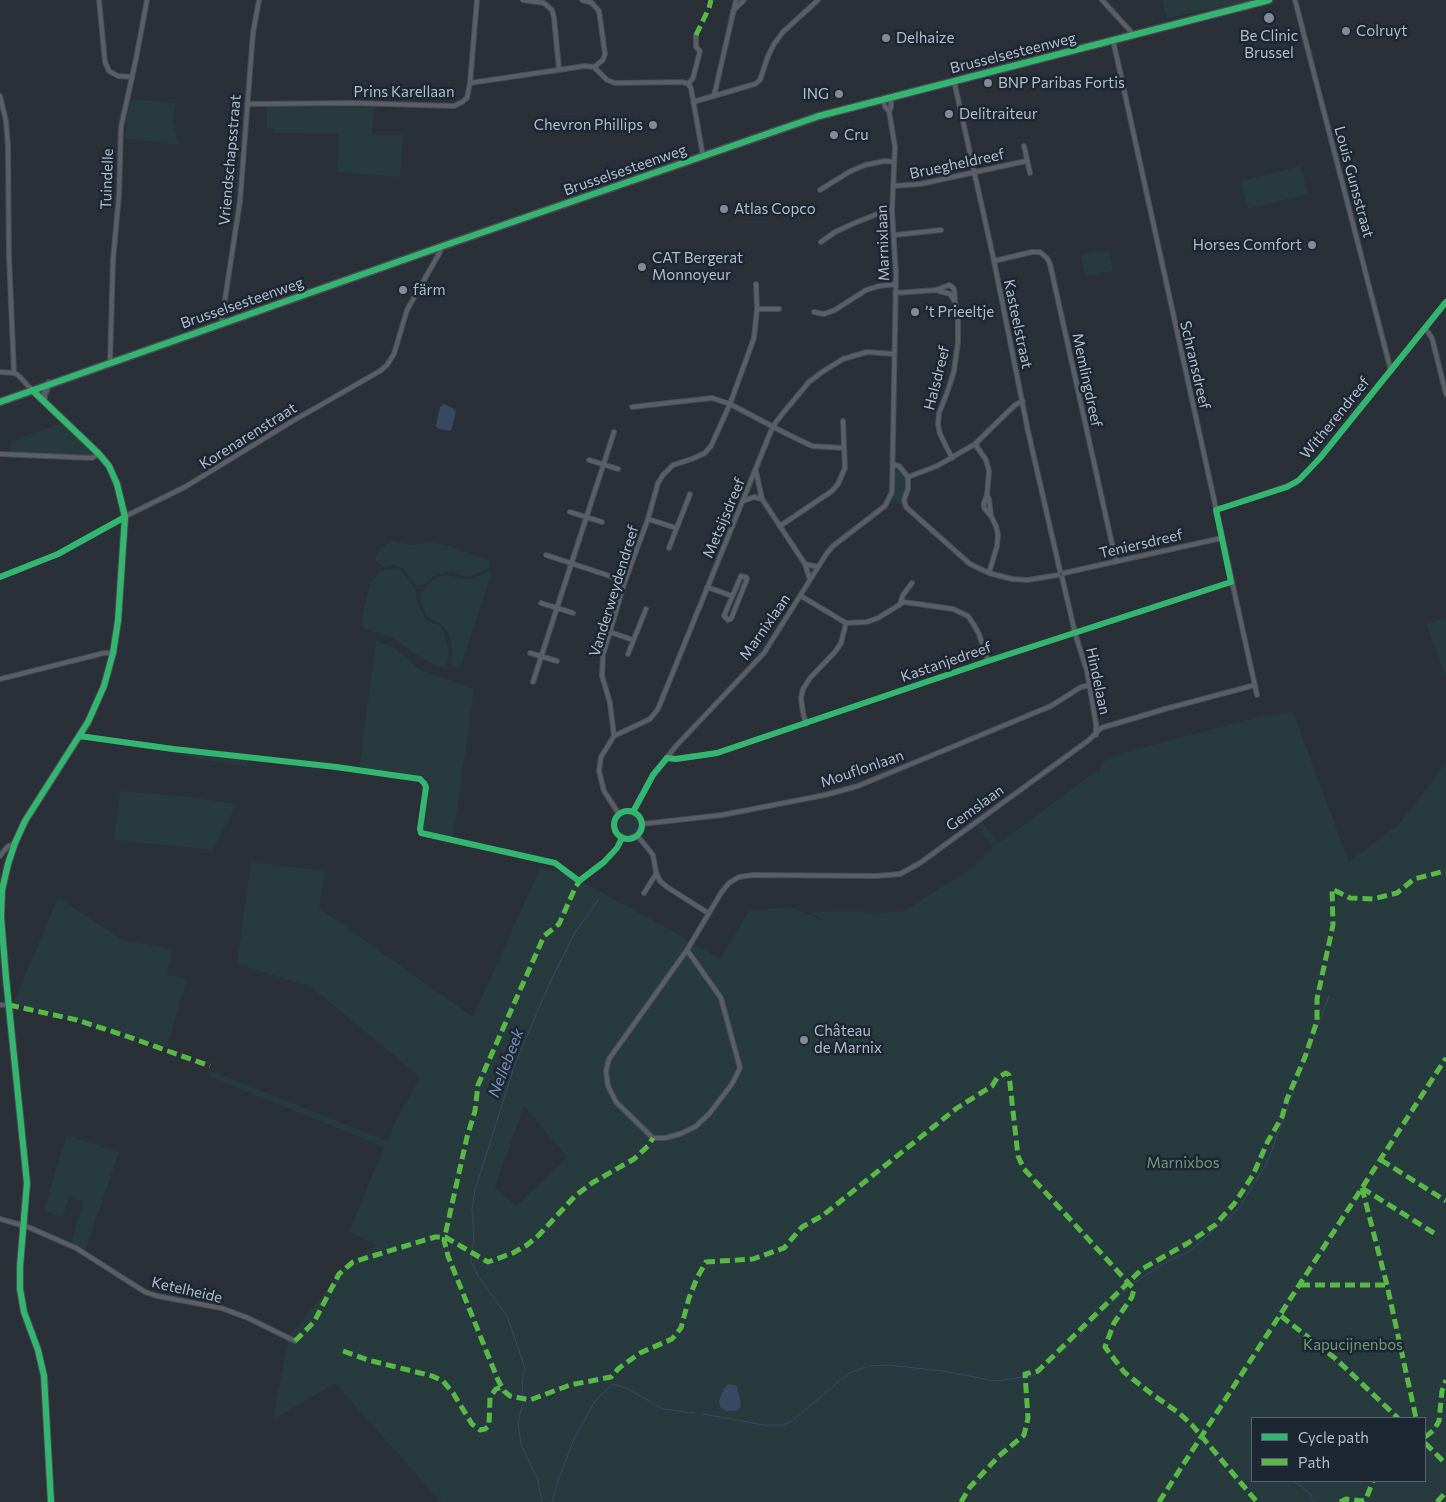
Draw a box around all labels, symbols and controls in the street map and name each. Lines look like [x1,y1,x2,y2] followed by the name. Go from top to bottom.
[1262,11,1276,25] marker: Be Clinic Brussel
[1356,22,1407,40] place label: Colruyt
[1340,25,1352,37] marker: Colruyt
[1240,27,1298,62] place label: Be Clinic Brussel
[896,29,954,47] place label: Delhaize
[948,29,1078,77] street label: Brusselsesteenweg
[880,32,892,44] marker: Delhaize
[998,74,1125,92] place label: BNP Paribas Fortis
[982,77,994,89] marker: BNP Paribas Fortis
[353,83,455,101] street label: Prins Karellaan
[803,85,829,103] place label: ING
[833,88,845,100] marker: ING
[215,94,245,226] street label: Vriendschapsstraat
[959,105,1038,123] place label: Delitraiteur
[943,108,955,120] marker: Delitraiteur
[534,116,643,134] place label: Chevron Phillips
[647,119,659,131] marker: Chevron Phillips
[1330,124,1378,240] street label: Louis Gunsstraat
[844,126,869,144] place label: Cru
[828,129,840,141] marker: Cru
[561,140,689,200] street label: Brusselsesteenweg
[908,145,1006,183] street label: Bruegheldreef
[97,148,117,210] street label: Tuindelle
[734,200,816,218] place label: Atlas Copco
[718,203,730,215] marker: Atlas Copco
[873,204,893,282] street label: Marnixlaan
[1193,236,1302,254] place label: Horses Comfort
[1306,239,1318,251] marker: Horses Comfort
[652,249,743,284] place label: CAT Bergerat Monnoyeur
[636,261,648,273] marker: CAT Bergerat Monnoyeur
[178,273,306,333] street label: Brusselsesteenweg
[1000,278,1036,370] street label: Kasteelstraat
[413,281,446,299] place label: färm
[397,284,409,296] marker: färm
[925,303,994,321] place label: ’t Prieeltje
[909,306,921,318] marker: ’t Prieeltje
[1176,319,1214,411] street label: Schransdreef
[1068,331,1106,429] street label: Memlingdreef
[920,344,954,412] street label: Halsdreef
[1297,373,1373,463] street label: Witherendreef
[196,399,300,473] street label: Korenarenstraat
[699,475,749,561] street label: Metsijsdreef
[585,523,643,659] street label: Vanderweydendreef
[1097,526,1185,562] street label: Teniersdreef
[736,590,794,664] street label: Marnixlaan
[898,638,994,686] street label: Kastanjedreef
[1082,646,1114,716] street label: Hindelaan
[818,746,906,792] street label: Mouflonlaan
[943,781,1007,835] street label: Gemslaan
[814,1022,882,1057] place label: Château de Marnix
[484,1026,528,1100] water label: Nellebeek
[798,1034,810,1046] marker: Château de Marnix
[1147,1154,1219,1172] park label: Marnixbos
[150,1273,224,1307] street label: Ketelheide
[1303,1336,1403,1354] park label: Kapucijnenbos
[1251,1417,1426,1482] legend
[1298,1428,1369,1446] text: Cycle path
[1298,1453,1330,1471] text: Path

